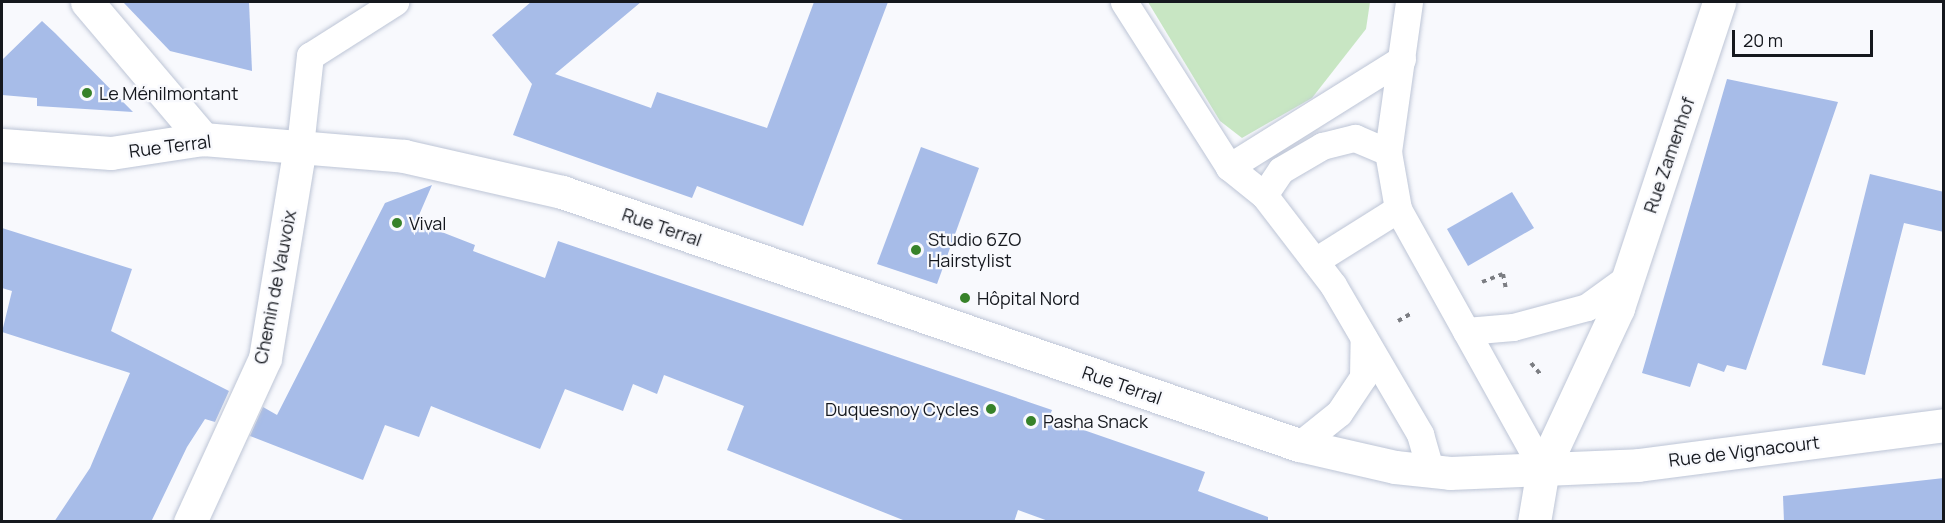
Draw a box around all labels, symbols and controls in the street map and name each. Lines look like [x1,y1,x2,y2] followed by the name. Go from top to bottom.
[1735,18,1876,56] scale bar
[1743,28,1783,52] text: 20 m
[99,82,238,104] place label: Le Ménilmontant
[80,86,94,100] marker: Le Ménilmontant
[1639,94,1699,216] street label: Rue Zamenhof
[128,130,212,162] street label: Rue Terral
[619,203,705,251] street label: Rue Terral
[249,208,301,366] street label: Chemin de Vauvoix
[409,212,447,234] place label: Vival
[390,216,404,230] marker: Vival
[928,229,1021,272] place label: Studio 6ZO Hairstylist
[909,243,923,257] marker: Studio 6ZO Hairstylist
[977,287,1080,309] place label: Hôpital Nord
[958,291,972,305] marker: Hôpital Nord
[1079,361,1165,409] street label: Rue Terral
[825,398,979,420] place label: Duquesnoy Cycles
[984,402,998,416] marker: Duquesnoy Cycles
[1043,410,1148,432] place label: Pasha Snack
[1024,414,1038,428] marker: Pasha Snack
[1667,431,1821,471] street label: Rue de Vignacourt

